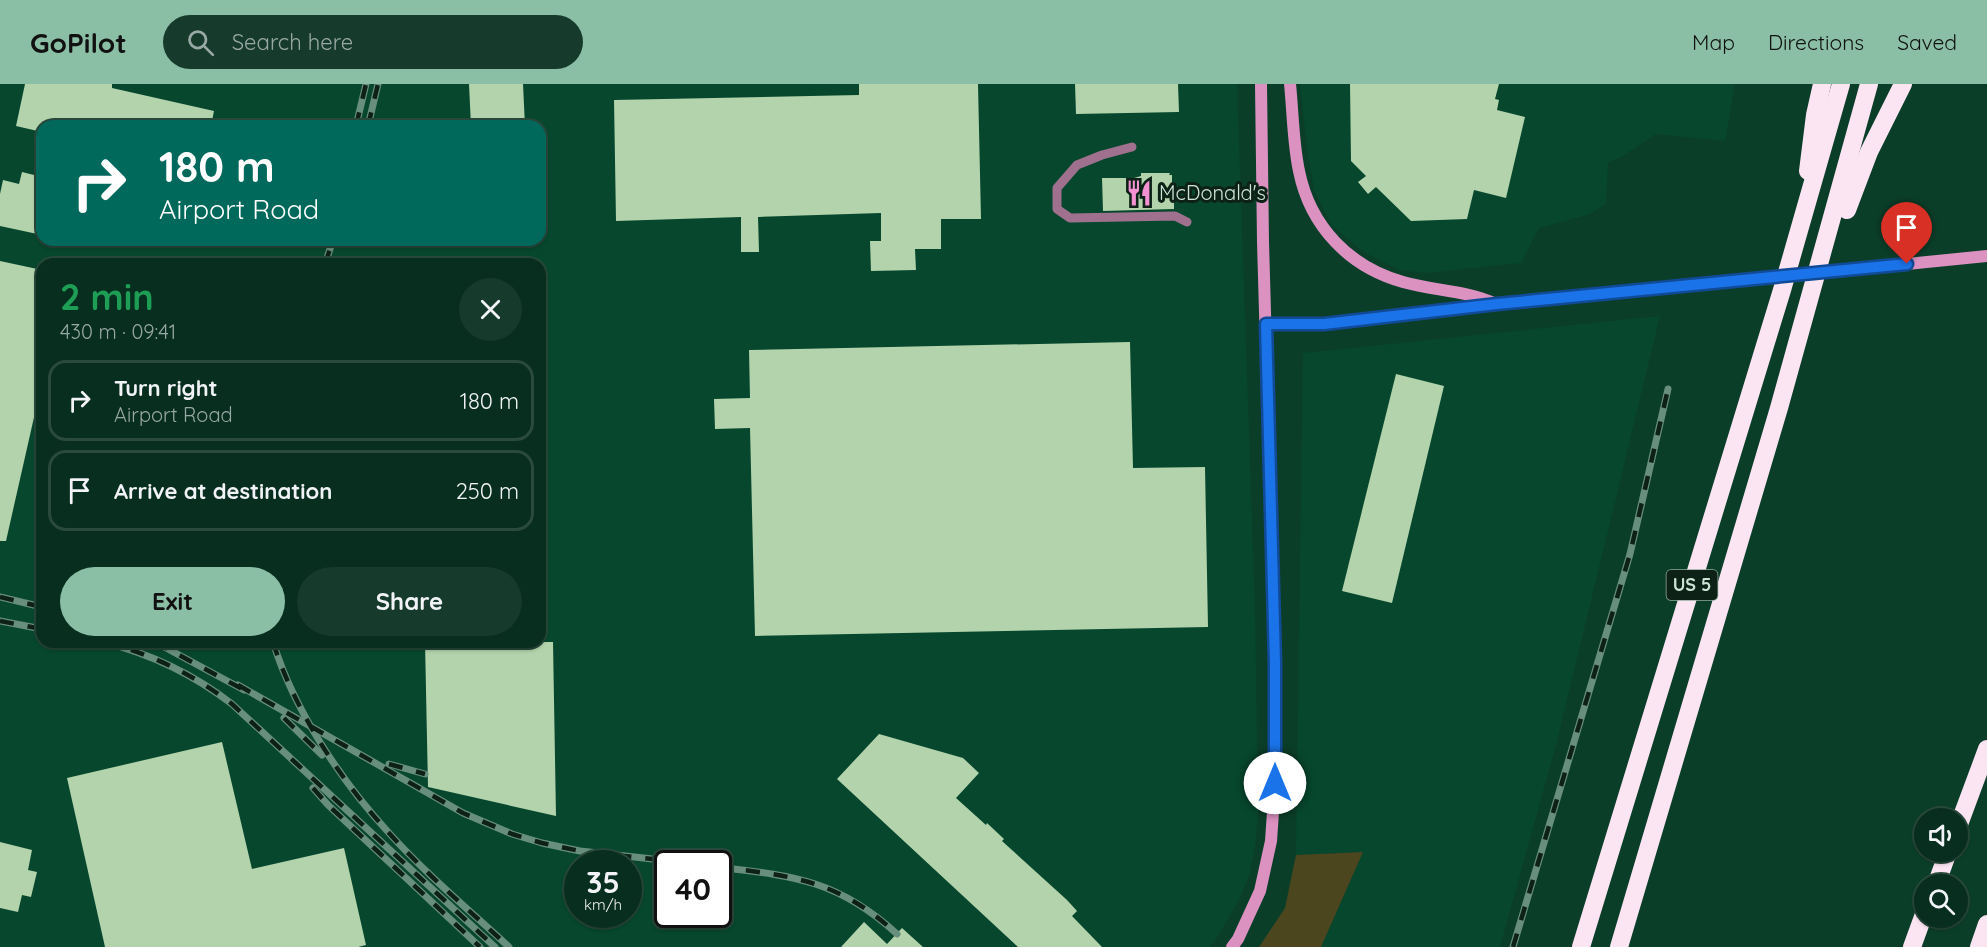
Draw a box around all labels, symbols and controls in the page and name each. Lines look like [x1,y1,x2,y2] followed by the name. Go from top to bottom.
[163,15,583,69] search box
[30,25,127,60] text: GoPilot
[184,26,217,59] icon: search
[232,28,353,56] text: Search here
[1692,29,1735,55] text: Map
[1768,29,1864,55] text: Directions
[1897,29,1957,55] text: Saved
[159,140,275,193] text: 180 m
[60,144,138,222] icon: right
[1124,178,1154,208] restaurant icon: McDonald's
[1159,180,1266,205] place label: McDonald's
[159,192,319,226] text: Airport Road
[1881,202,1932,264] pin
[1890,211,1923,244] icon: arrive
[60,274,154,319] text: 2 min
[459,278,522,341] button: close
[60,319,176,344] text: 430 m · 09:41
[114,374,218,402] text: Turn right
[63,384,96,417] icon: right
[460,387,519,415] text: 180 m
[114,402,233,427] text: Airport Road
[63,474,96,507] icon: arrive
[114,477,332,505] text: Arrive at destination
[456,477,519,505] text: 250 m
[60,567,285,636] button: Exit
[297,567,522,636] button: Share
[1666,570,1718,600] road number: US 5
[1243,751,1307,815] position arrow
[1914,808,1968,928] map controls
[1914,808,1968,862] button: sound
[654,850,732,928] speed limit sign: 40
[586,863,620,901] text: 35
[1914,874,1968,928] button: search
[584,895,622,914] text: km/h

